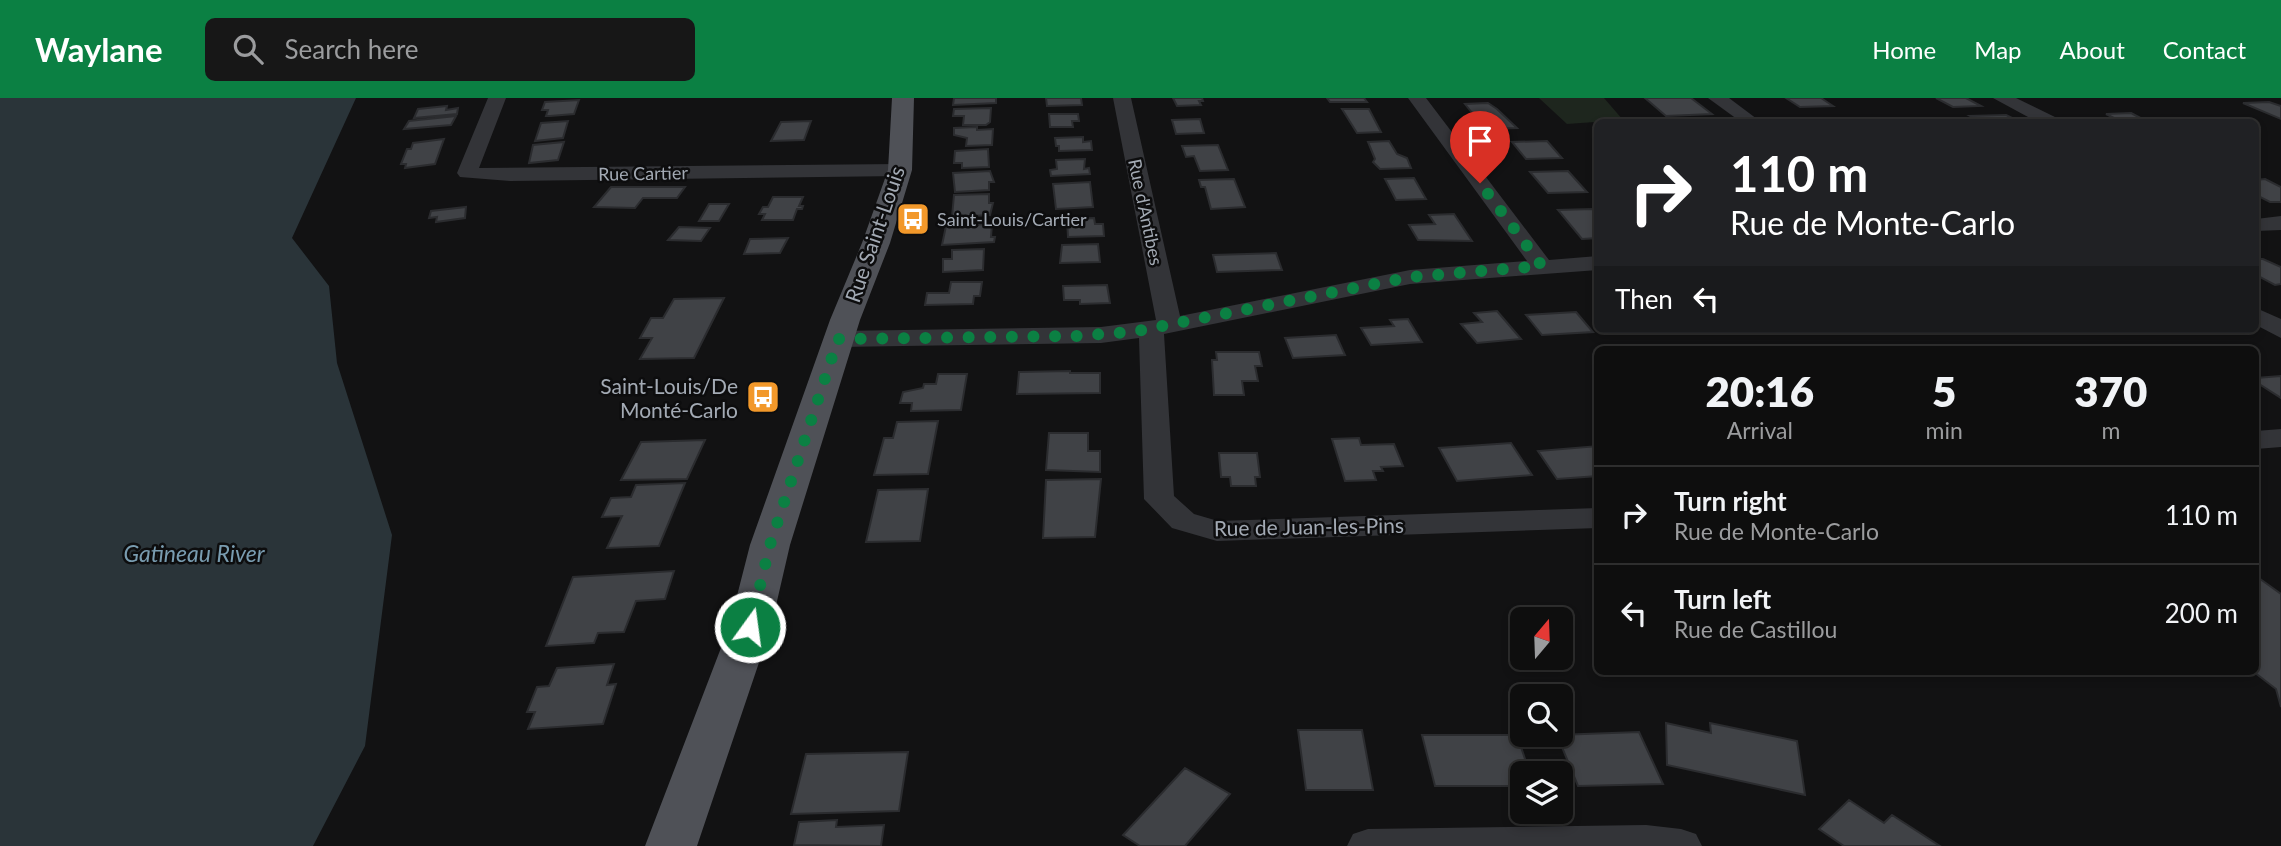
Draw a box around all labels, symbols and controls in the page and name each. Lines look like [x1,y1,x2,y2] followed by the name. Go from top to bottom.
[205,18,695,81] search box
[35,29,163,69] text: Waylane
[229,30,267,68] icon: search
[285,33,419,65] text: Search here
[1872,35,1936,64] text: Home
[1974,35,2022,64] text: Map
[2060,35,2125,64] text: About
[2163,35,2246,64] text: Contact
[1450,111,1510,183] pin
[1461,122,1499,160] icon: arrive
[1730,144,1868,202] text: 110 m
[1615,147,1706,238] icon: right
[1124,157,1168,267] street label: Rue d'Antibes
[598,161,688,185] street label: Rue Cartier
[839,163,909,305] street label: Rue Saint-Louis
[894,200,932,238] bus stop icon: Saint-Louis/Cartier
[1730,203,2015,242] text: Rue de Monte-Carlo
[937,208,1087,230] place label: Saint-Louis/Cartier
[1687,280,1725,318] icon: left
[1615,283,1673,315] text: Then
[1706,366,1814,416] text: 20:16
[1932,366,1956,416] text: 5
[2074,366,2147,416] text: 370
[600,373,738,422] place label: Saint-Louis/De Monté-Carlo
[744,378,782,416] bus stop icon: Saint-Louis/De Monté-Carlo
[1727,416,1793,444] text: Arrival
[1926,416,1963,444] text: min
[2101,416,2120,444] text: m
[1674,485,1787,517] text: Turn right
[1615,496,1653,534] icon: right
[2165,499,2238,531] text: 110 m
[1214,512,1404,540] street label: Rue de Juan-les-Pins
[1674,517,1879,545] text: Rue de Monte-Carlo
[123,539,266,567] water label: Gatineau River
[1674,583,1771,615] text: Turn left
[713,590,787,664] position arrow
[1615,594,1653,632] icon: left
[2165,597,2238,629] text: 200 m
[1510,607,1573,670] north arrow
[1510,607,1573,824] map controls
[1674,615,1837,643] text: Rue de Castillou
[1510,684,1573,747] button: search
[1510,761,1573,824] button: layers

